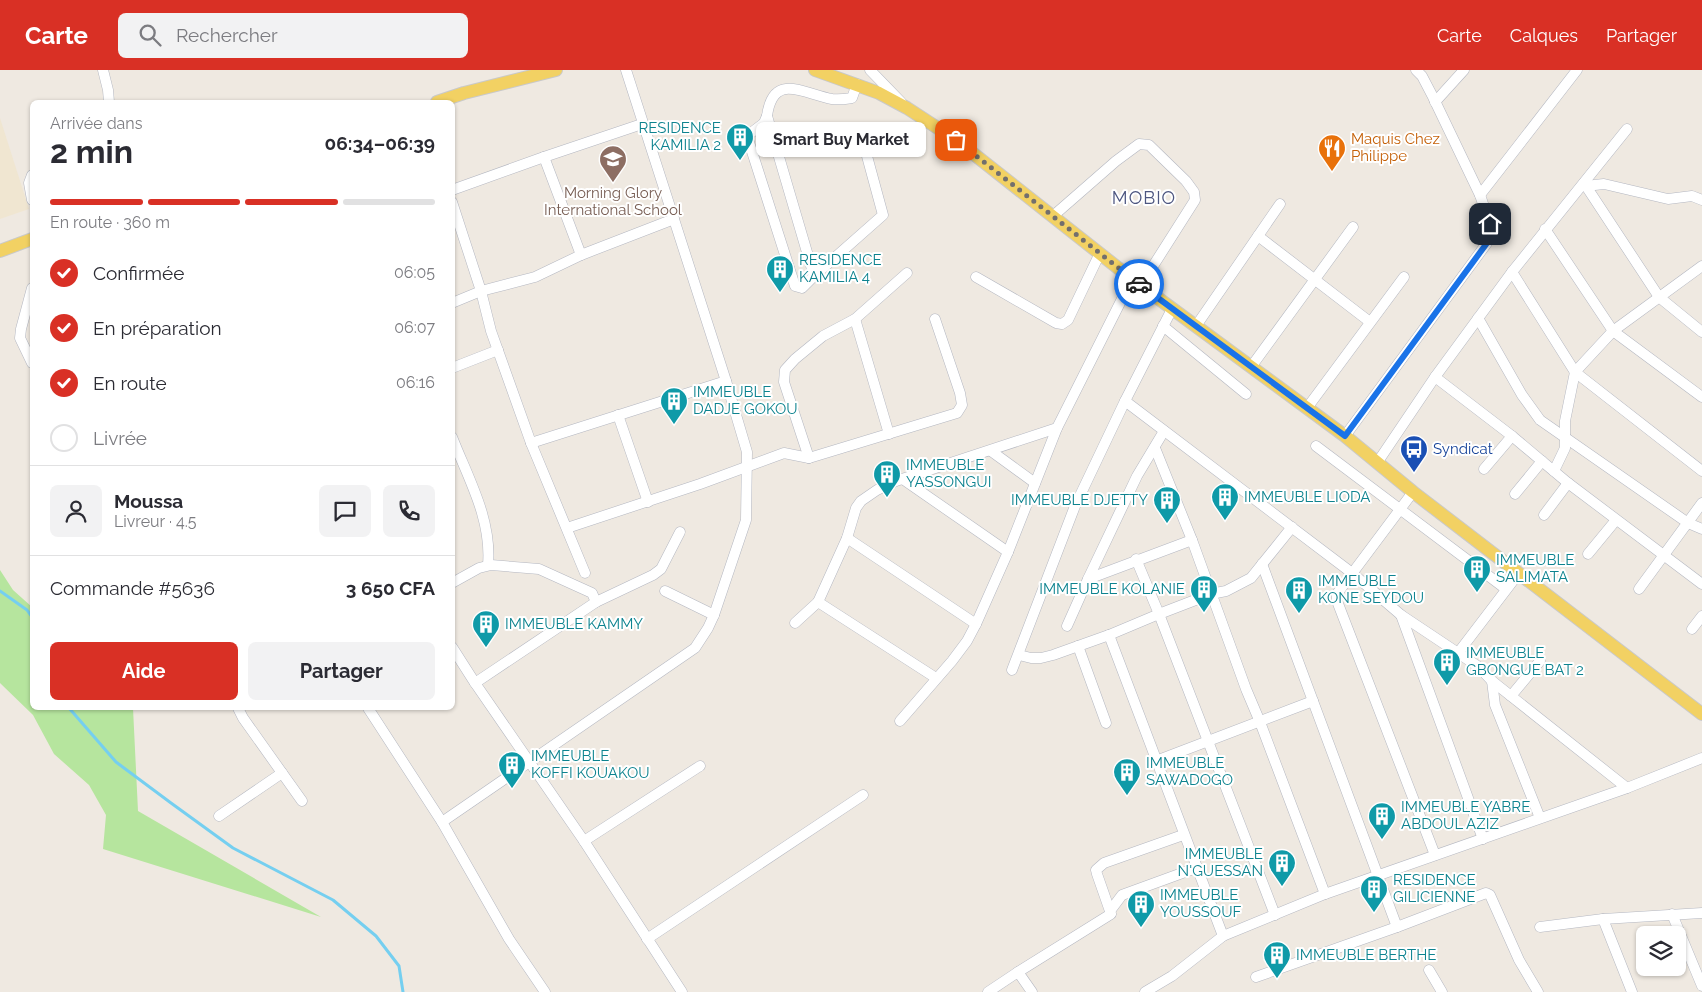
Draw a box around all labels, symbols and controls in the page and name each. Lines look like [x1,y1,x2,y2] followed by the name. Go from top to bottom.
[118,13,468,58] search box
[25,21,88,50] text: Carte
[136,21,164,49] icon: search
[176,24,278,46] text: Rechercher
[1437,25,1482,46] text: Carte
[1510,25,1578,46] text: Calques
[1606,25,1677,46] text: Partager
[50,114,142,133] text: Arrivée dans
[638,119,721,154] place label: RESIDENCE KAMILIA 2
[935,119,977,161] pin
[725,122,755,161] building icon: RESIDENCE KAMILIA 2
[756,122,926,158] callout: Smart Buy Market
[942,126,970,154] icon: bag
[773,130,909,149] text: Smart Buy Market
[1351,130,1440,165] place label: Maquis Chez Philippe
[325,132,435,154] text: 06:34–06:39
[50,133,133,170] text: 2 min
[1317,133,1347,172] restaurant icon: Maquis Chez Philippe
[598,144,628,183] school or university icon: Morning Glory International School
[544,184,683,219] place label: Morning Glory International School
[1112,187,1176,208] district label: MOBIO
[1469,203,1511,245] pin
[1476,210,1504,238] icon: home
[50,213,170,232] text: En route · 360 m
[799,251,882,286] place label: RESIDENCE KAMILIA 4
[765,254,795,293] building icon: RESIDENCE KAMILIA 4
[50,259,78,287] icon: check
[1114,259,1164,309] courier
[93,262,184,284] text: Confirmée
[394,263,435,282] text: 06:05
[1125,270,1153,298] icon: car
[50,314,78,342] icon: check
[93,317,222,339] text: En préparation
[394,318,435,337] text: 06:07
[50,369,78,397] icon: check
[93,372,167,394] text: En route
[396,373,435,392] text: 06:16
[693,383,798,418] place label: IMMEUBLE DADJE GOKOU
[659,386,689,425] building icon: IMMEUBLE DADJE GOKOU
[93,427,147,449] text: Livrée
[1399,434,1429,473] bus stop icon: Syndicat
[1433,440,1493,458] place label: Syndicat
[906,456,991,491] place label: IMMEUBLE YASSONGUI
[872,459,902,498] building icon: IMMEUBLE YASSONGUI
[1210,482,1240,521] building icon: IMMEUBLE LIODA
[50,485,102,537] button: person
[319,485,371,537] button: chat
[383,485,435,537] button: phone
[1152,485,1182,524] building icon: IMMEUBLE DJETTY
[1244,488,1370,506] place label: IMMEUBLE LIODA
[114,490,183,512] text: Moussa
[1011,491,1148,509] place label: IMMEUBLE DJETTY
[114,512,197,531] text: Livreur · 4.5
[1496,551,1574,586] place label: IMMEUBLE SALIMATA
[1462,554,1492,593] building icon: IMMEUBLE SALIMATA
[1318,572,1424,607] place label: IMMEUBLE KONE SEYDOU
[1189,574,1219,613] building icon: IMMEUBLE KOLANIE
[1284,575,1314,614] building icon: IMMEUBLE KONE SEYDOU
[50,577,215,599] text: Commande #5636
[346,577,435,599] text: 3 650 CFA
[1039,580,1185,598] place label: IMMEUBLE KOLANIE
[471,609,501,648] building icon: IMMEUBLE KAMMY
[505,615,643,633] place label: IMMEUBLE KAMMY
[50,642,238,700] button: Aide
[248,642,435,700] button: Partager
[1466,644,1584,679] place label: IMMEUBLE GBONGUE BAT 2
[1432,647,1462,686] building icon: IMMEUBLE GBONGUE BAT 2
[531,747,650,782] place label: IMMEUBLE KOFFI KOUAKOU
[497,750,527,789] building icon: IMMEUBLE KOFFI KOUAKOU
[1146,754,1233,789] place label: IMMEUBLE SAWADOGO
[1112,757,1142,796] building icon: IMMEUBLE SAWADOGO
[1401,798,1530,833] place label: IMMEUBLE YABRE ABDOUL AZIZ
[1367,801,1397,840] building icon: IMMEUBLE YABRE ABDOUL AZIZ
[1178,845,1263,880] place label: IMMEUBLE N'GUESSAN
[1267,848,1297,887] building icon: IMMEUBLE N'GUESSAN
[1393,871,1476,906] place label: RESIDENCE GILICIENNE
[1359,874,1389,913] building icon: RESIDENCE GILICIENNE
[1160,886,1241,921] place label: IMMEUBLE YOUSSOUF
[1126,889,1156,928] building icon: IMMEUBLE YOUSSOUF
[1636,926,1686,976] map controls
[1636,926,1686,976] button: layers
[1262,940,1292,979] building icon: IMMEUBLE BERTHE
[1296,946,1436,964] place label: IMMEUBLE BERTHE

